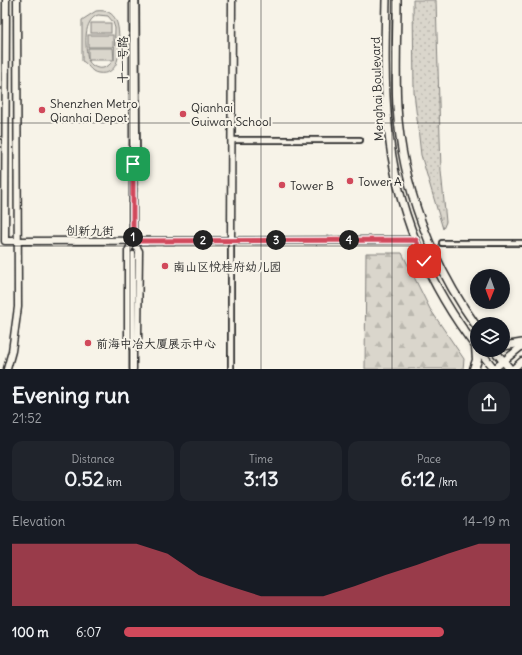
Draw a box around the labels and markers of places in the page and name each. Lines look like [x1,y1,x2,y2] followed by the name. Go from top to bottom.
[50,96,138,125] place label: Shenzhen Metro Qianhai Depot
[191,100,271,129] place label: Qianhai Guiwan School
[37,105,47,115] marker: Shenzhen Metro Qianhai Depot
[178,109,188,119] marker: Qianhai Guiwan School
[116,147,150,181] pin
[358,174,402,189] place label: Tower A
[345,176,355,186] marker: Tower A
[290,178,334,193] place label: Tower B
[277,180,287,190] marker: Tower B
[123,227,143,247] pin: 1
[193,230,213,250] pin: 2
[266,230,286,250] pin: 3
[339,230,359,250] pin: 4
[407,244,441,278] pin
[173,259,281,274] place label: 南山区悦桂府幼儿园
[160,261,170,271] marker: 南山区悦桂府幼儿园
[96,336,216,351] place label: 前海中冶大厦展示中心
[83,338,93,348] marker: 前海中冶大厦展示中心

